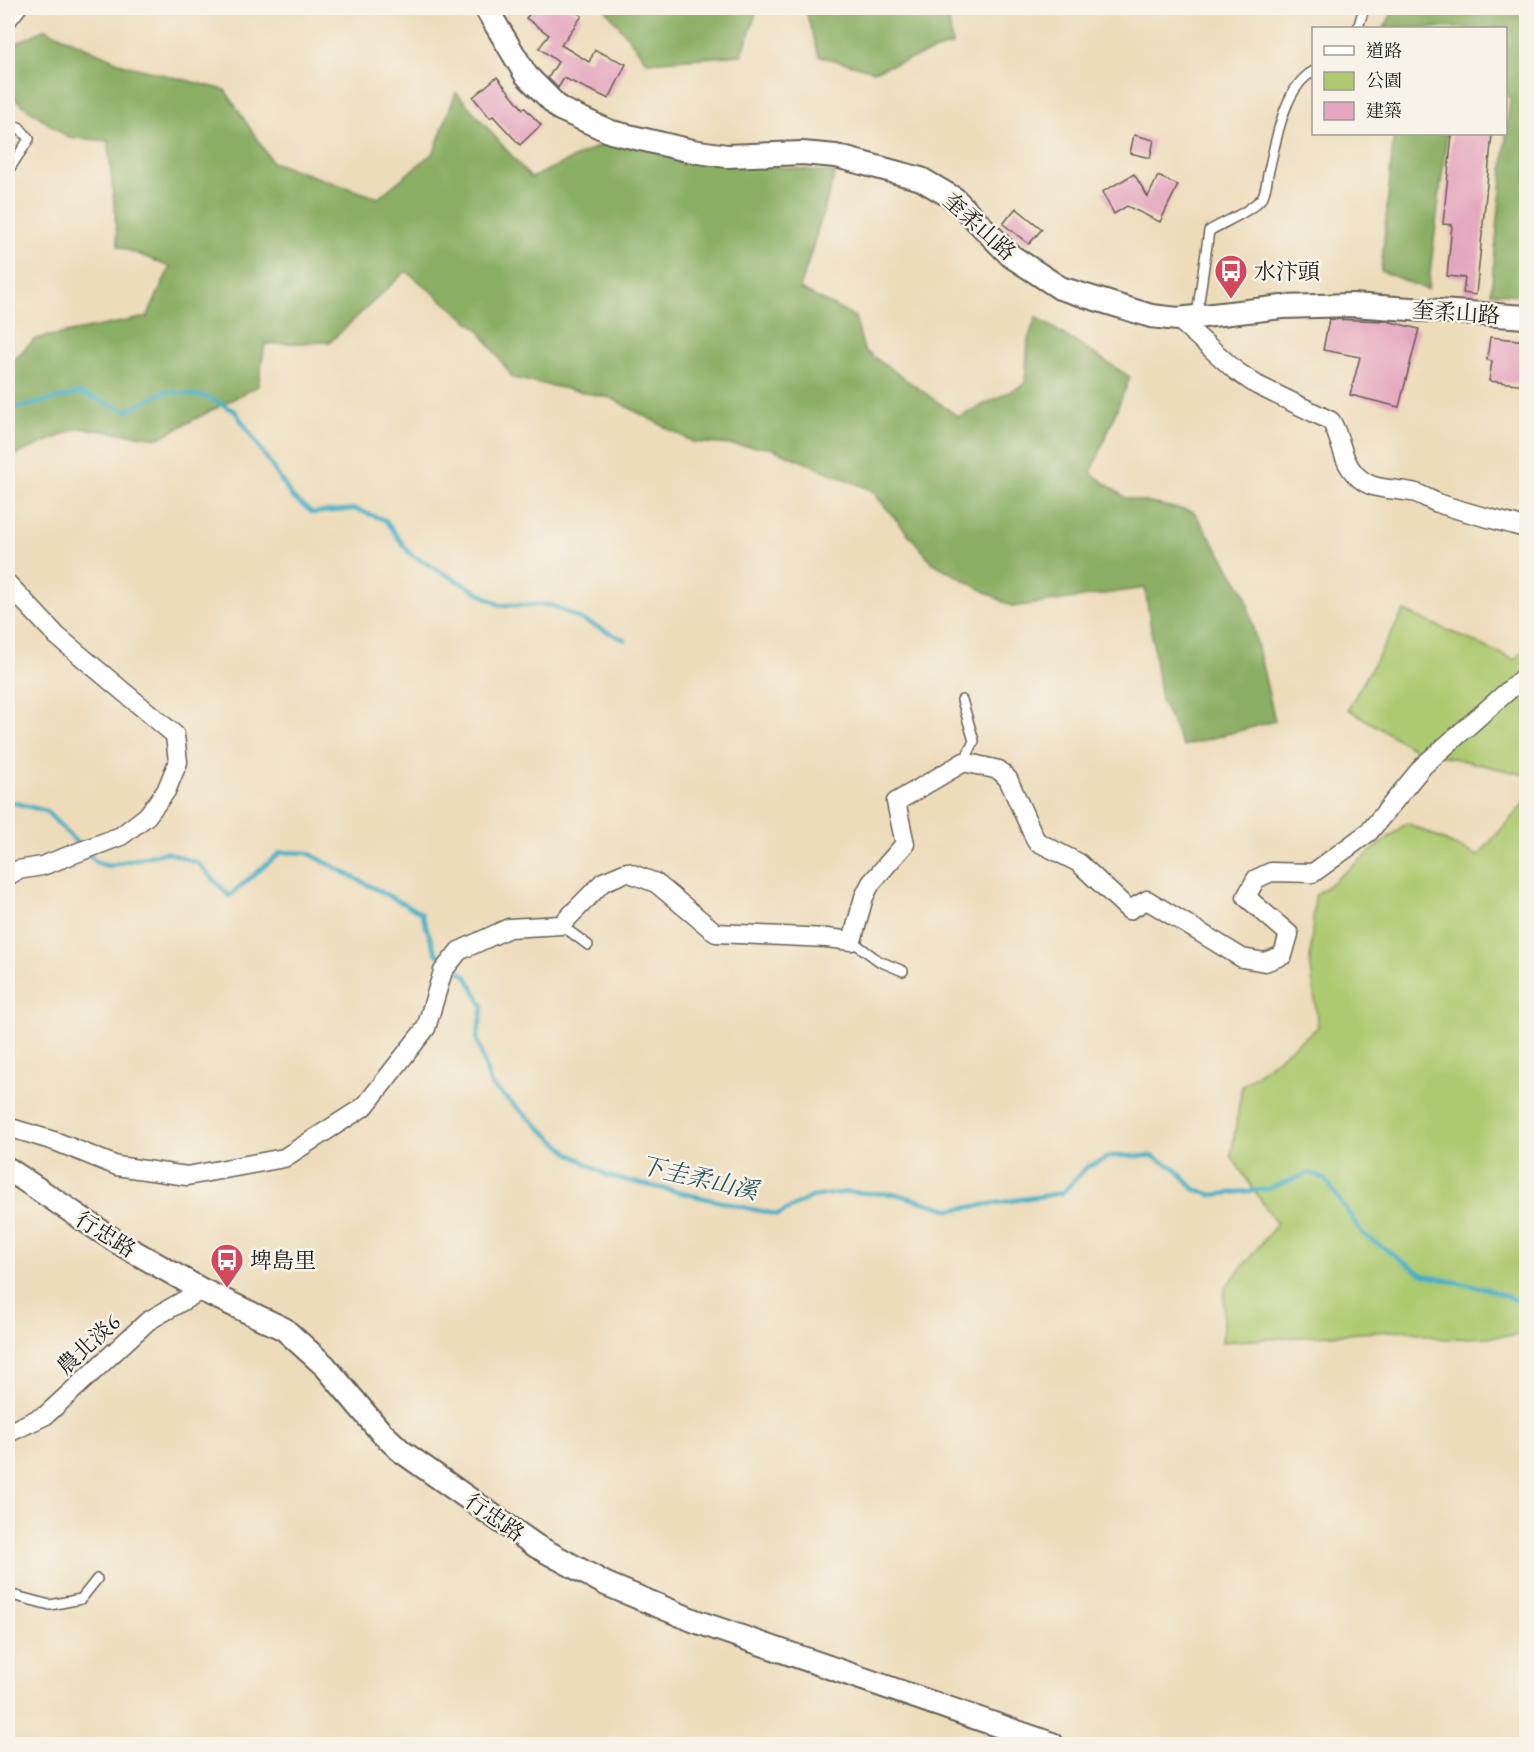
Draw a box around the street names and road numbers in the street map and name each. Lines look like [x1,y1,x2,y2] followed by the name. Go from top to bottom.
[937,186,1022,267] street label: 奎柔山路
[1411,295,1501,330] street label: 奎柔山路
[70,1205,141,1264] street label: 行忠路
[50,1307,127,1381] street label: 農北淡6
[459,1487,530,1548] street label: 行忠路

